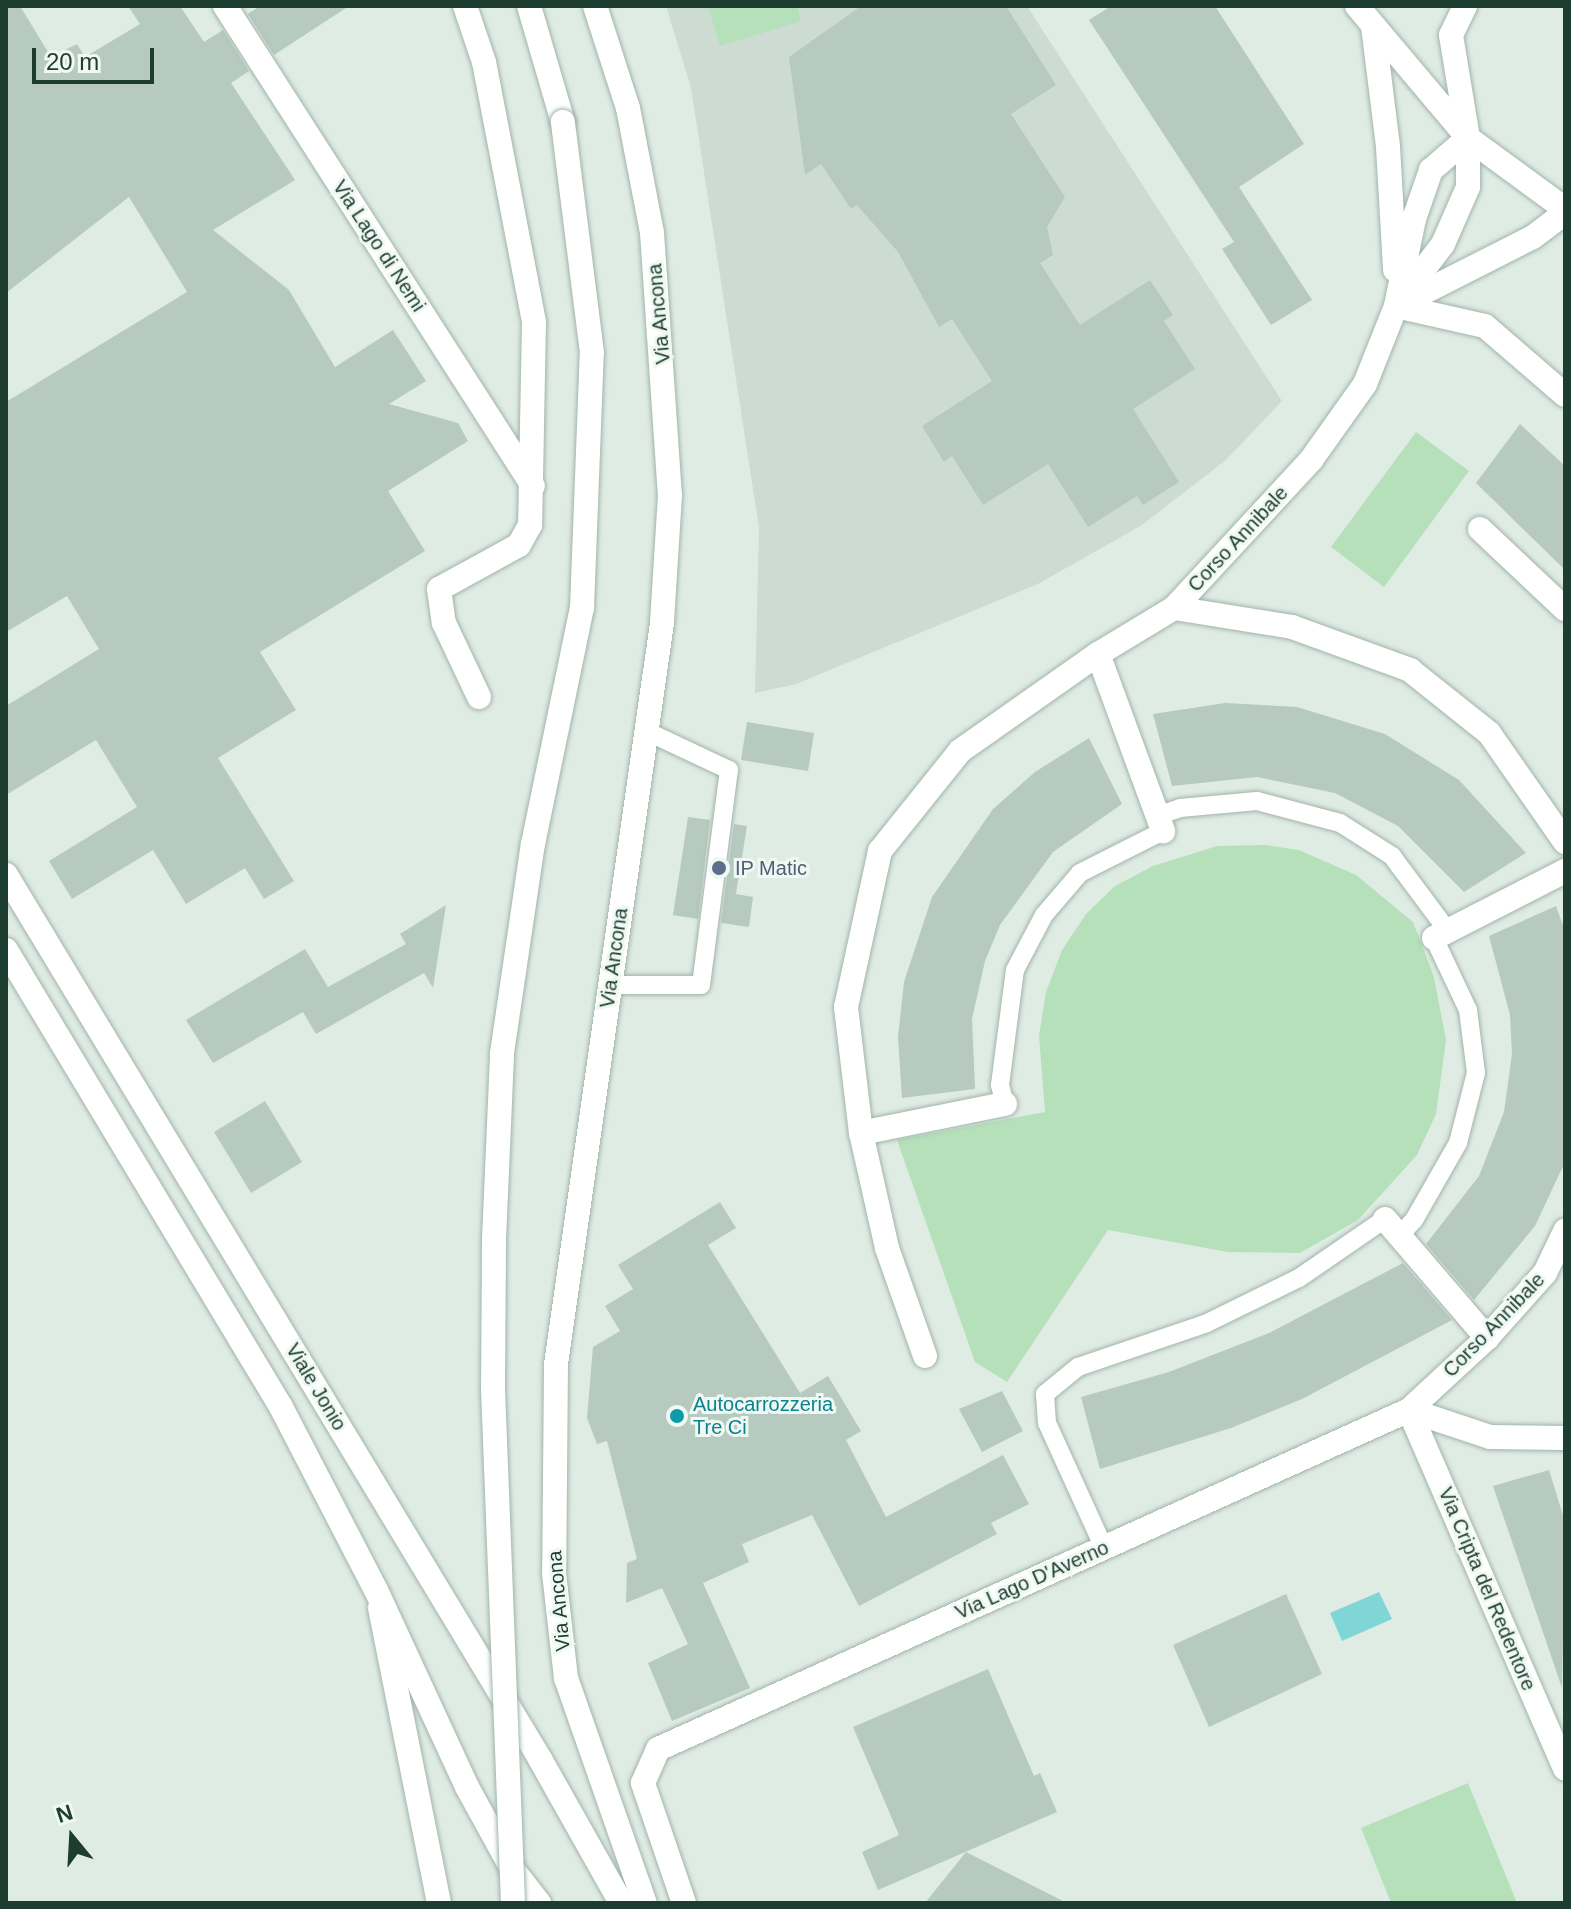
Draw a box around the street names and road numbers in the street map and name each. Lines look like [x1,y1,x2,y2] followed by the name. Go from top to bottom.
[328,176,430,316] street label: Via Lago di Nemi
[643,262,675,366] street label: Via Ancona
[1183,481,1293,597] street label: Corso Annibale
[595,906,633,1010] street label: Via Ancona
[1438,1267,1550,1383] street label: Corso Annibale
[281,1339,351,1435] street label: Viale Jonio
[1433,1484,1541,1694] street label: Via Cripta del Redentore
[952,1535,1112,1625] street label: Via Lago D'Averno
[543,1549,575,1653] street label: Via Ancona

